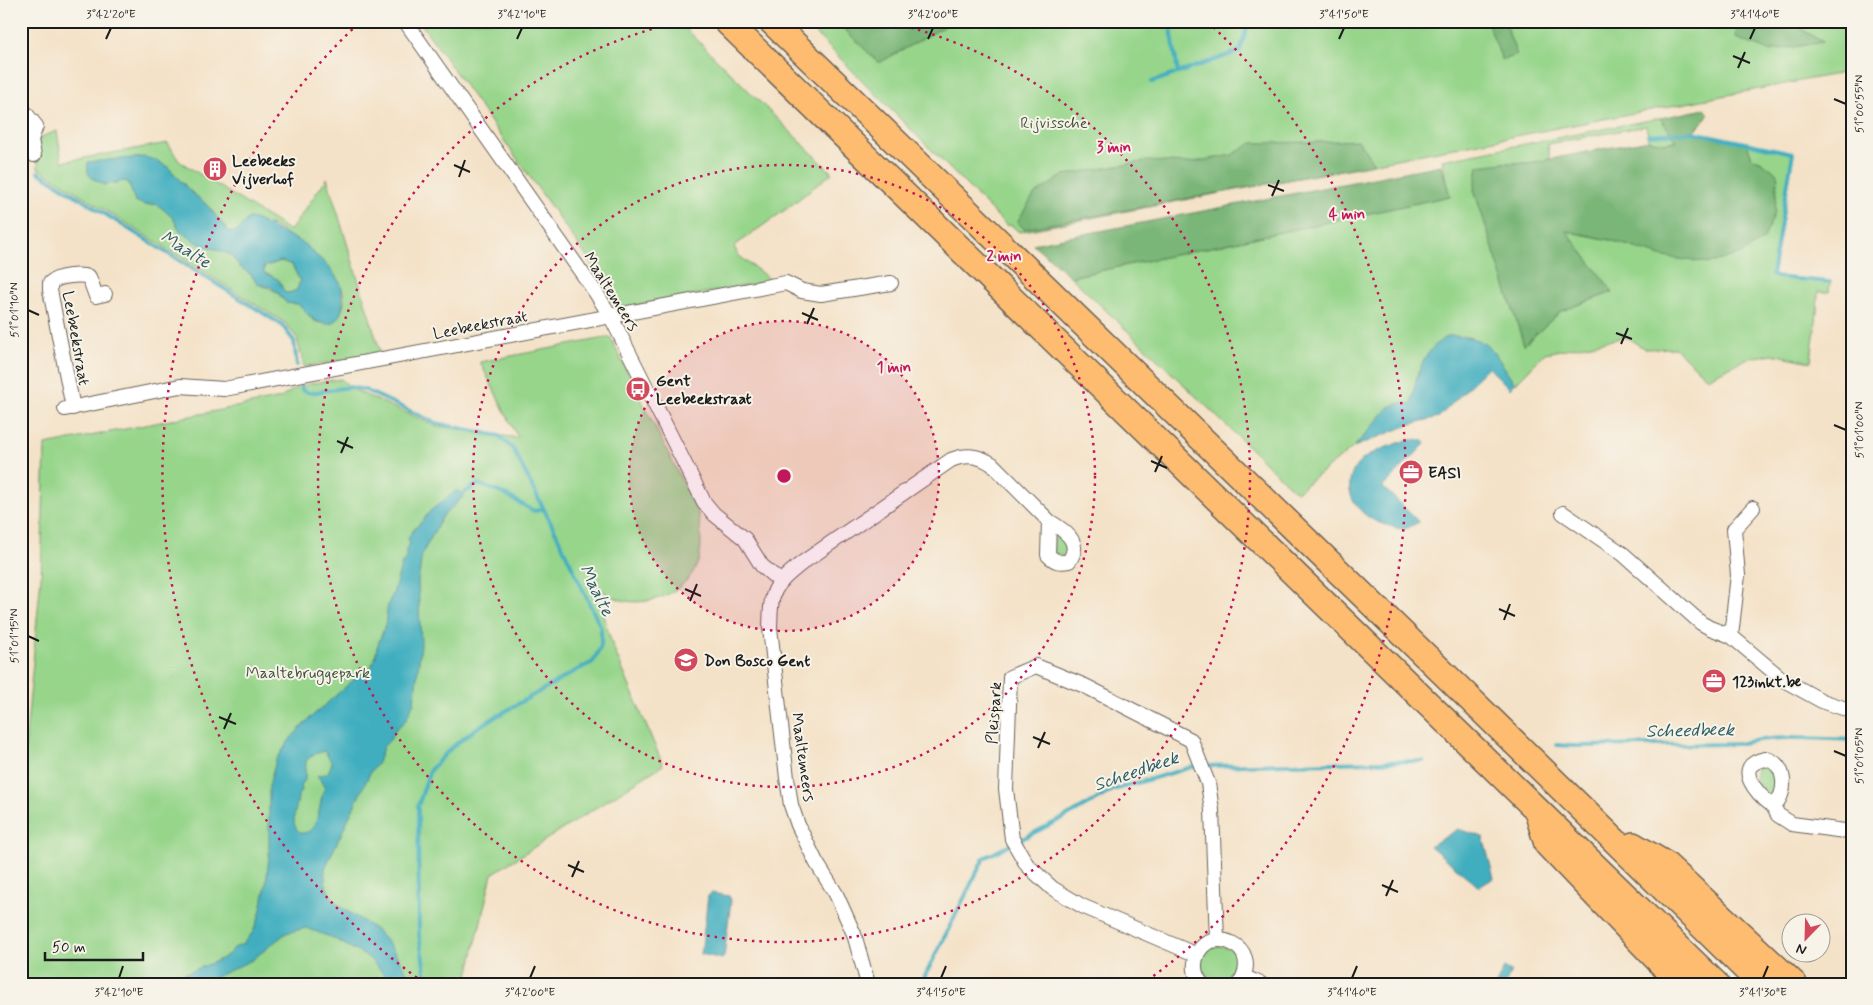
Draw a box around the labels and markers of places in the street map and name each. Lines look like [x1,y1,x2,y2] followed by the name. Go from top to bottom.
[232,151,296,190] place label: Leebeeks Vijverhof
[202,156,228,182] building icon: Leebeeks Vijverhof
[656,371,752,410] place label: Gent Leebeekstraat
[625,376,651,402] bus stop icon: Gent Leebeekstraat
[1398,459,1424,485] office icon: EASI
[1428,463,1461,484] place label: EASI
[775,467,793,485] centre of rings
[673,647,699,673] school or university icon: Don Bosco Gent
[704,651,810,672] place label: Don Bosco Gent
[1701,668,1727,694] office icon: 123inkt.be
[1732,672,1802,693] place label: 123inkt.be

